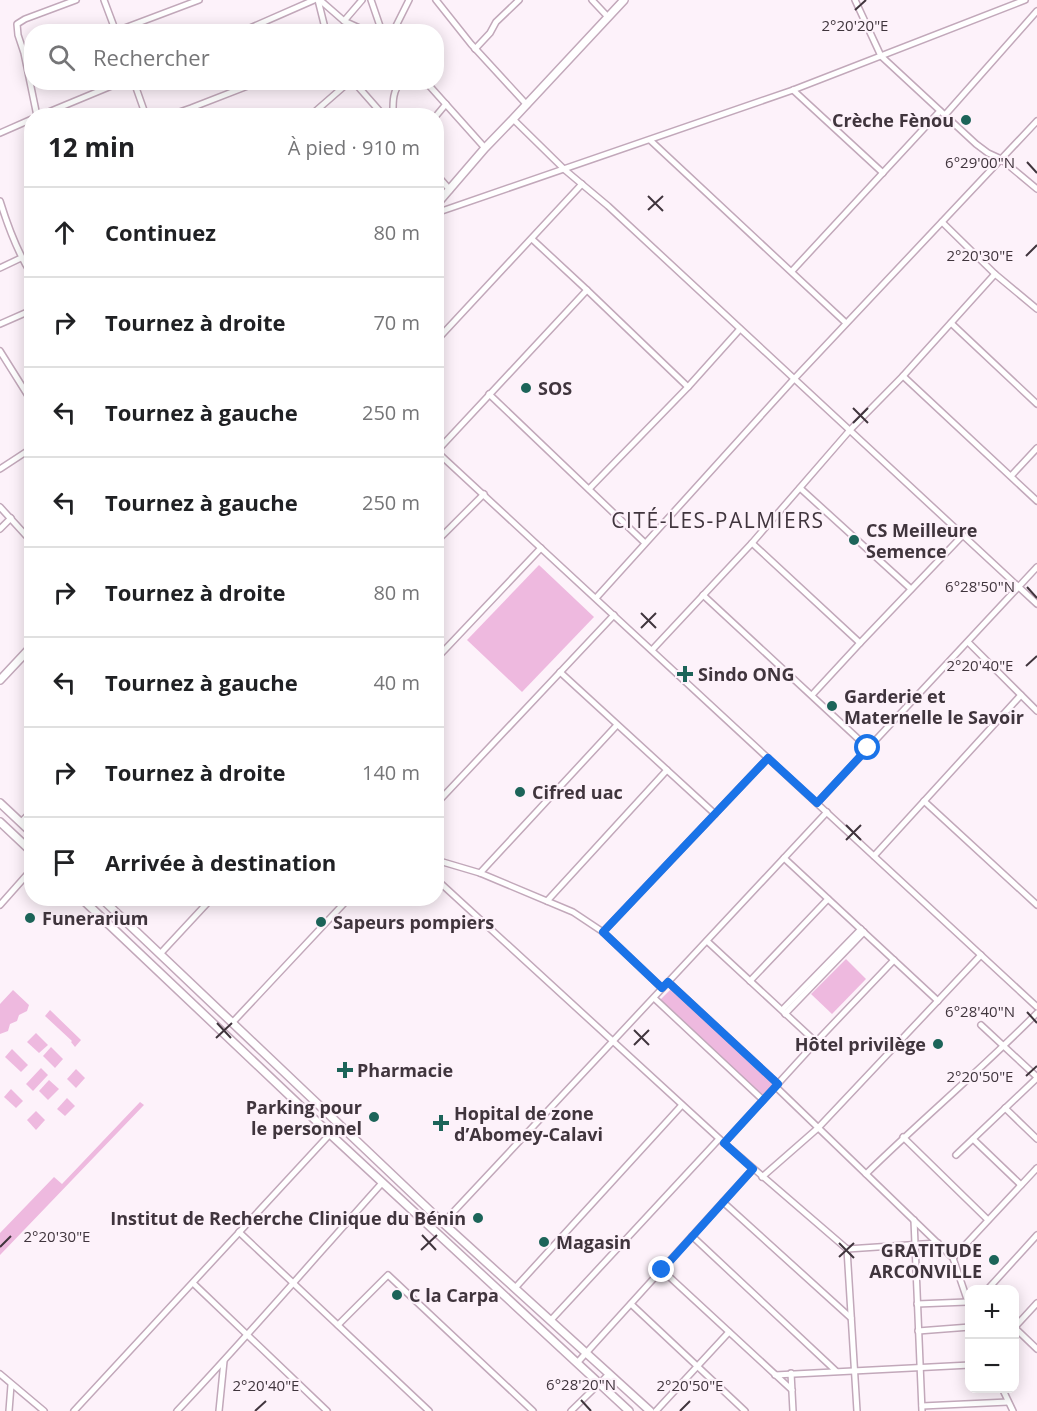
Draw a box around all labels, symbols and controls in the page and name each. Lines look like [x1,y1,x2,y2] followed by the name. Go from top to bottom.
[822,15,888,35] text: 2°20'20"E
[24,24,444,90] search box
[45,41,78,74] icon: search
[93,42,210,72] text: Rechercher
[832,108,954,132] place label: Crèche Fènou
[959,113,973,127] marker: Crèche Fènou
[48,129,135,165] text: 12 min
[288,134,420,161] text: À pied · 910 m
[945,152,1015,172] text: 6°29'00"N
[48,216,81,249] icon: ahead
[105,217,216,247] text: Continuez
[373,219,420,246] text: 80 m
[947,245,1013,265] text: 2°20'30"E
[48,306,81,339] icon: right
[105,307,286,337] text: Tournez à droite
[373,309,420,336] text: 70 m
[538,376,572,400] place label: SOS
[519,381,533,395] marker: SOS
[48,396,81,429] icon: left
[105,397,298,427] text: Tournez à gauche
[362,399,420,426] text: 250 m
[48,486,81,519] icon: left
[105,487,298,517] text: Tournez à gauche
[362,489,420,516] text: 250 m
[611,506,825,534] district label: CITÉ-LES-PALMIERS
[866,518,977,563] place label: CS Meilleure Semence
[847,533,861,547] marker: CS Meilleure Semence
[48,576,81,609] icon: right
[945,576,1015,596] text: 6°28'50"N
[105,577,286,607] text: Tournez à droite
[373,579,420,606] text: 80 m
[947,655,1013,675] text: 2°20'40"E
[698,662,794,686] place label: Sindo ONG
[676,665,694,683] marker: Sindo ONG
[48,666,81,699] icon: left
[105,667,298,697] text: Tournez à gauche
[373,669,420,696] text: 40 m
[844,684,1024,729] place label: Garderie et Maternelle le Savoir
[825,699,839,713] marker: Garderie et Maternelle le Savoir
[854,734,880,760] route start
[48,756,81,789] icon: right
[105,757,286,787] text: Tournez à droite
[362,759,420,786] text: 140 m
[532,780,623,804] place label: Cifred uac
[513,785,527,799] marker: Cifred uac
[48,846,81,879] icon: arrive
[105,847,336,877] text: Arrivée à destination
[42,906,148,930] place label: Funerarium
[333,910,494,934] place label: Sapeurs pompiers
[23,911,37,925] marker: Funerarium
[314,915,328,929] marker: Sapeurs pompiers
[945,1001,1015,1021] text: 6°28'40"N
[795,1032,926,1056] place label: Hôtel privilège
[931,1037,945,1051] marker: Hôtel privilège
[357,1058,453,1082] place label: Pharmacie
[338,1063,352,1077] marker: Pharmacie
[947,1066,1013,1086] text: 2°20'50"E
[246,1095,362,1140] place label: Parking pour le personnel
[454,1101,603,1146] place label: Hopital de zone d’Abomey-Calavi
[367,1110,381,1124] marker: Parking pour le personnel
[432,1114,450,1132] marker: Hopital de zone d’Abomey-Calavi
[110,1206,466,1230] place label: Institut de Recherche Clinique du Bénin
[471,1211,485,1225] marker: Institut de Recherche Clinique du Bénin
[24,1226,90,1246] text: 2°20'30"E
[556,1230,631,1254] place label: Magasin
[537,1235,551,1249] marker: Magasin
[869,1238,982,1283] place label: GRATITUDE ARCONVILLE
[987,1253,1001,1267] marker: GRATITUDE ARCONVILLE
[648,1256,674,1282] route end
[409,1283,499,1307] place label: C la Carpa
[965,1285,1019,1393] map controls
[965,1285,1019,1339] button: +
[390,1288,404,1302] marker: C la Carpa
[965,1339,1019,1393] button: −
[546,1374,616,1394] text: 6°28'20"N
[233,1375,299,1395] text: 2°20'40"E
[657,1375,723,1395] text: 2°20'50"E

